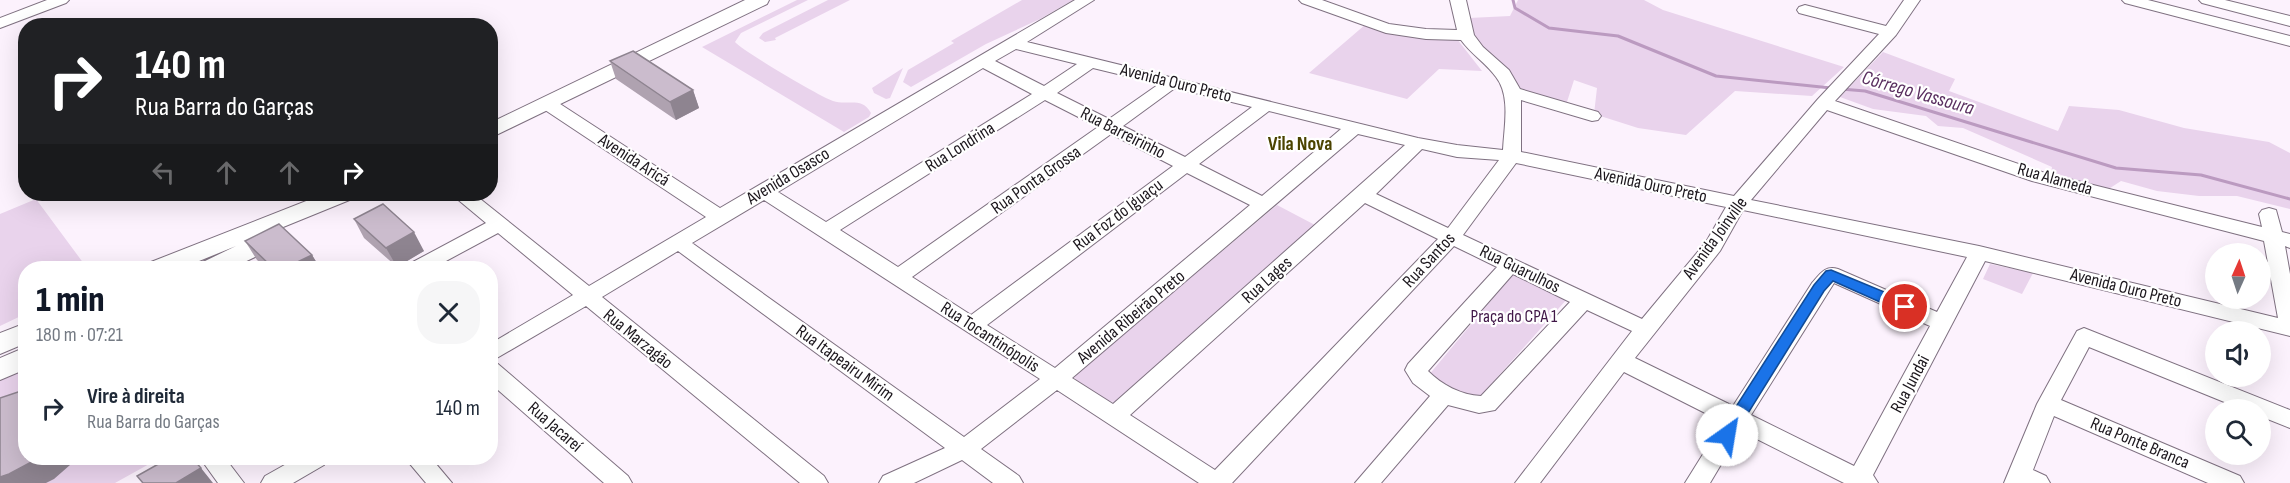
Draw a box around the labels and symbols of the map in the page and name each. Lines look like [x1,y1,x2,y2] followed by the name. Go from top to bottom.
[1117,59,1234,107] street label: Avenida Ouro Preto
[1859,66,1977,120] water label: Córrego Vassoura
[1077,103,1169,163] street label: Rua Barreirinho
[921,117,999,177] street label: Rua Londrina
[594,129,673,191] street label: Avenida Aricá
[1268,132,1332,156] district label: Vila Nova
[987,141,1085,219] street label: Rua Ponta Grossa
[742,143,833,210] street label: Avenida Osasco
[2015,158,2095,200] street label: Rua Alameda
[1592,163,1709,207] street label: Avenida Ouro Preto
[1069,175,1167,255] street label: Rua Foz do Iguaçu
[1678,193,1752,284] street label: Avenida Joinville
[1398,228,1460,292] street label: Rua Santos
[1476,241,1564,297] street label: Rua Guarulhos
[2205,243,2271,309] north arrow
[1238,252,1296,308] street label: Rua Lages
[2067,264,2184,312] street label: Avenida Ouro Preto
[1072,266,1189,369] street label: Avenida Ribeirão Preto
[1879,281,1930,332] pin
[937,297,1043,377] street label: Rua Tocantinópolis
[599,305,677,373] street label: Rua Marzagão
[1471,306,1558,327] park label: Praça do CPA 1
[792,320,898,406] street label: Rua Itapeairu Mirim
[1886,352,1934,416] street label: Rua Jundai
[523,398,587,457] street label: Rua Jacareí
[1695,403,1759,467] position arrow
[2087,413,2193,473] street label: Rua Ponte Branca

